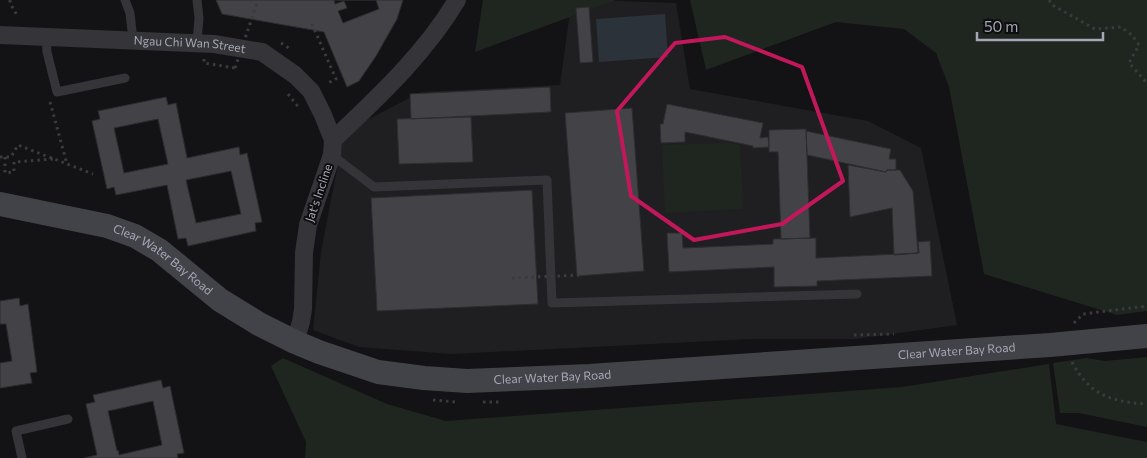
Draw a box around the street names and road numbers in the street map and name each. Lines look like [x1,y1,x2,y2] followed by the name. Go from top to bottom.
[133,33,247,55] street label: Ngau Chi Wan Street
[302,162,335,224] street label: Jat's Incline
[111,221,216,297] street label: Clear Water Bay Road
[897,339,1016,361] street label: Clear Water Bay Road
[493,367,612,386] street label: Clear Water Bay Road

